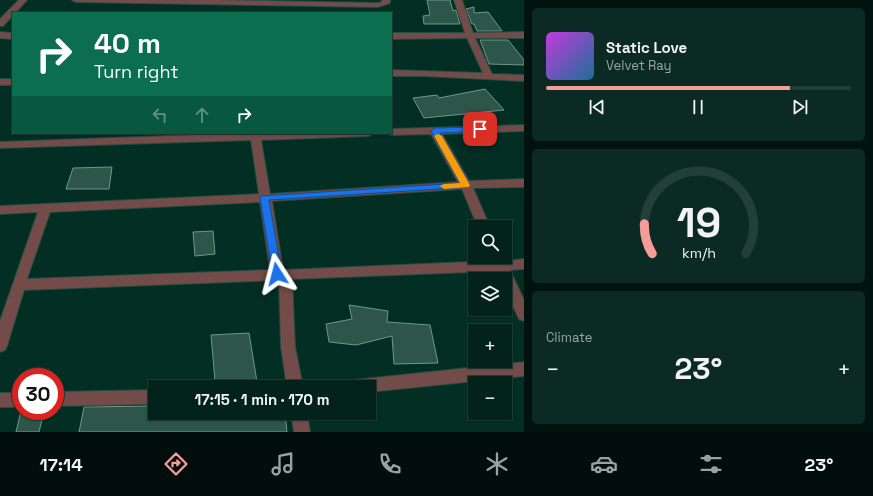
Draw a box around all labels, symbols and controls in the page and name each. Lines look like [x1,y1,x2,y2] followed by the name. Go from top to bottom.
[94,25,161,61] text: 40 m
[28,28,80,80] icon: right
[606,38,687,57] text: Static Love
[606,57,671,74] text: Velvet Ray
[94,60,178,83] text: Turn right
[586,96,608,118] icon: previous
[687,96,709,118] icon: pause
[789,96,811,118] icon: next
[149,104,171,126] icon: left
[191,104,213,126] icon: ahead
[233,104,255,126] icon: right
[463,112,497,146] pin
[469,118,491,140] icon: arrive
[676,196,721,249] text: 19
[468,220,512,420] map controls
[468,220,512,264] button: search
[681,244,716,262] text: km/h
[256,253,298,295] position arrow
[468,272,512,316] button: layers
[468,324,512,368] button: +
[546,329,592,346] text: Climate
[675,349,722,388] text: 23°
[546,355,560,383] text: −
[837,355,851,383] text: +
[12,368,64,420] speed limit sign: 30
[468,376,512,420] button: −
[194,390,330,409] text: 17:15 · 1 min · 170 m
[162,450,190,478] icon: directions
[269,450,297,478] icon: music
[376,450,404,478] icon: phone
[483,450,511,478] icon: climate
[590,450,618,478] icon: car
[697,450,725,478] icon: filters
[40,453,83,476] text: 17:14
[805,453,833,476] text: 23°

